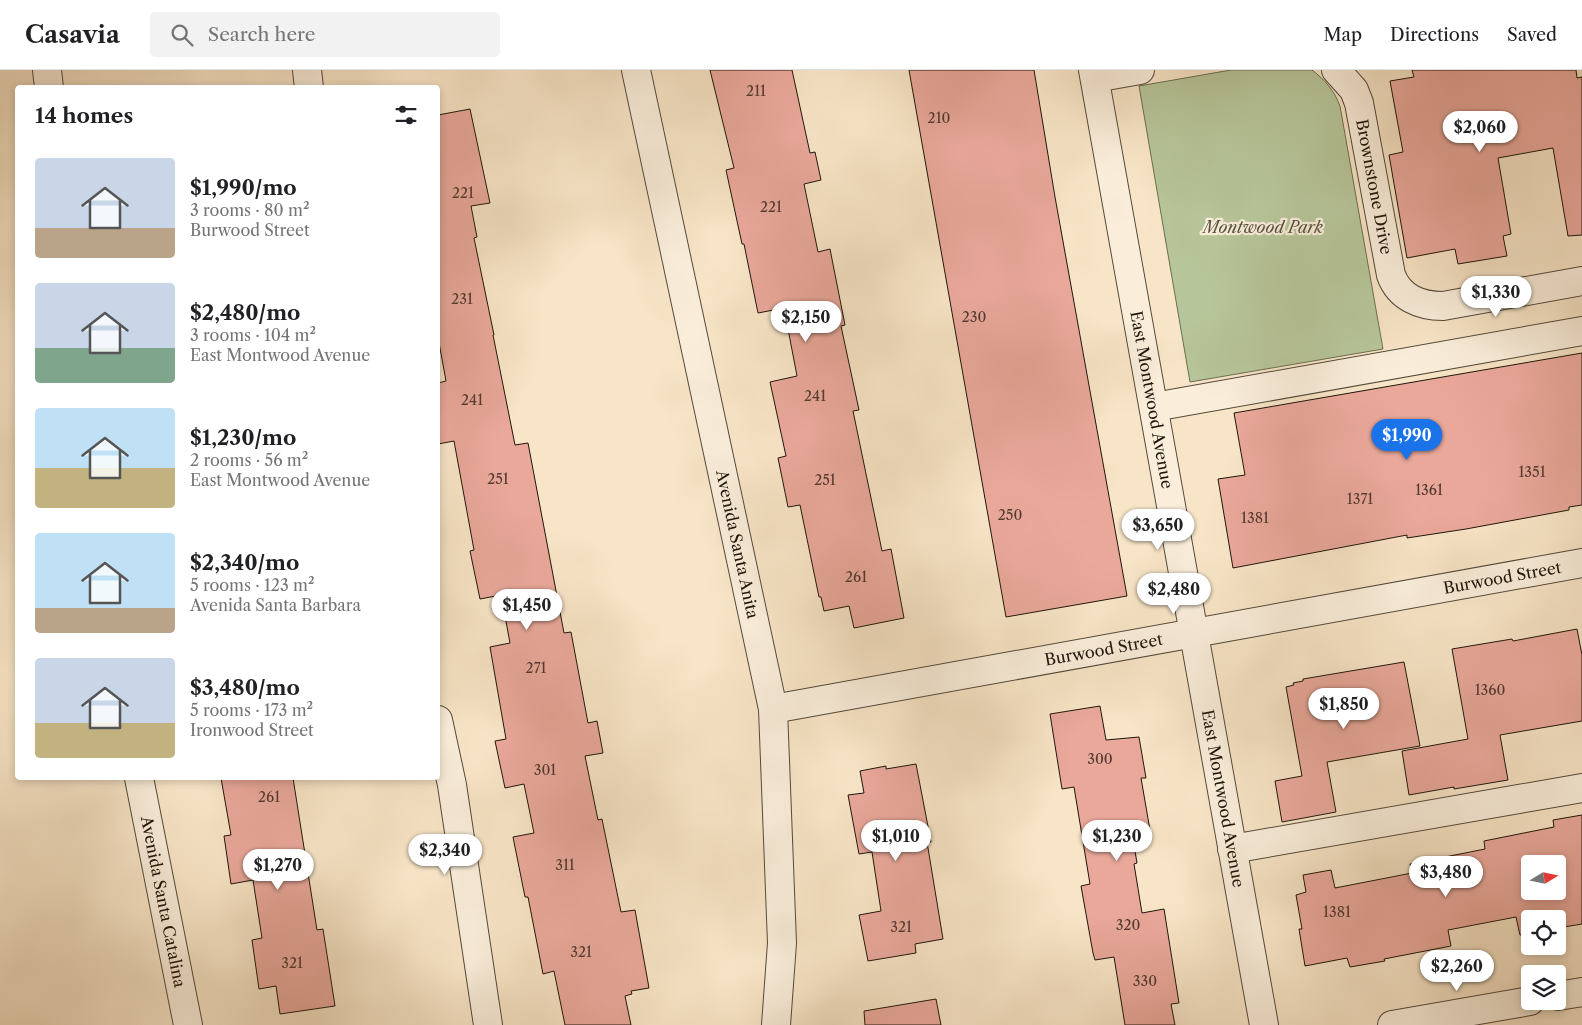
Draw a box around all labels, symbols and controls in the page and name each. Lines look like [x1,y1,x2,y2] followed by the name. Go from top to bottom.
[150,12,500,57] search box
[25,20,120,49] text: Casavia
[168,21,196,49] icon: search
[208,23,315,46] text: Search here
[1323,24,1362,46] text: Map
[1390,24,1479,46] text: Directions
[1507,24,1557,46] text: Saved
[746,82,766,100] house number: 211
[392,101,420,129] icon: filters
[35,103,133,128] text: 14 homes
[928,109,951,127] house number: 210
[1439,111,1521,153] pin: $2,060
[1352,117,1397,256] street label: Brownstone Drive
[1454,117,1506,137] text: $2,060
[190,175,297,200] text: $1,990/mo
[75,178,135,238] icon: home
[452,184,474,202] house number: 221
[760,198,782,216] house number: 221
[190,200,309,220] text: 3 rooms · 80 m²
[1201,217,1323,237] park label: Montwood Park
[190,220,310,240] text: Burwood Street
[1455,276,1537,318] pin: $1,330
[1472,282,1520,302] text: $1,330
[451,290,473,308] house number: 231
[190,300,300,325] text: $2,480/mo
[765,300,847,343] pin: $2,150
[75,303,135,363] icon: home
[781,307,831,327] text: $2,150
[962,308,986,326] house number: 230
[1126,309,1178,490] street label: East Montwood Avenue
[190,325,316,345] text: 3 rooms · 104 m²
[190,345,370,365] text: East Montwood Avenue
[804,387,826,405] house number: 241
[461,391,483,409] house number: 241
[1366,418,1448,461] pin: $1,990
[190,425,296,450] text: $1,230/mo
[1382,425,1432,445] text: $1,990
[75,428,135,488] icon: home
[190,450,308,470] text: 2 rooms · 56 m²
[1518,463,1546,481] house number: 1351
[712,467,763,621] street label: Avenida Santa Anita
[190,470,370,490] text: East Montwood Avenue
[487,470,509,488] house number: 251
[814,471,836,489] house number: 251
[1415,481,1443,499] house number: 1361
[1347,490,1373,508] house number: 1371
[998,506,1022,524] house number: 250
[1117,508,1199,551] pin: $3,650
[1241,509,1269,527] house number: 1381
[1133,515,1183,535] text: $3,650
[190,550,299,575] text: $2,340/mo
[75,553,135,613] icon: home
[1442,557,1563,598] street label: Burwood Street
[845,568,867,586] house number: 261
[1133,572,1215,615] pin: $2,480
[190,575,314,595] text: 5 rooms · 123 m²
[1148,579,1200,599] text: $2,480
[486,588,568,631] pin: $1,450
[190,595,361,615] text: Avenida Santa Barbara
[502,595,552,615] text: $1,450
[1043,629,1165,670] street label: Burwood Street
[526,659,547,677] house number: 271
[190,675,300,700] text: $3,480/mo
[75,678,135,738] icon: home
[1475,681,1505,699] house number: 1360
[1303,688,1385,730] pin: $1,850
[1319,694,1369,714] text: $1,850
[190,700,313,720] text: 5 rooms · 173 m²
[1198,708,1249,889] street label: East Montwood Avenue
[190,720,314,740] text: Ironwood Street
[1087,750,1113,768] house number: 300
[534,761,556,779] house number: 301
[258,788,280,806] house number: 261
[137,813,190,990] street label: Avenida Santa Catalina
[855,820,937,862] pin: $1,010
[1076,820,1158,862] pin: $1,230
[872,826,920,846] text: $1,010
[1092,826,1142,846] text: $1,230
[404,834,486,876] pin: $2,340
[419,840,471,860] text: $2,340
[237,848,319,891] pin: $1,270
[254,855,302,875] text: $1,270
[1521,855,1566,900] north arrow
[1521,855,1566,1010] map controls
[555,856,575,874] house number: 311
[1405,856,1487,898] pin: $3,480
[1420,862,1472,882] text: $3,480
[1323,903,1351,921] house number: 1381
[1521,910,1566,955] button: locate
[1116,916,1140,934] house number: 320
[890,918,912,936] house number: 321
[570,943,592,961] house number: 321
[1416,950,1498,992] pin: $2,260
[281,954,303,972] house number: 321
[1431,956,1483,976] text: $2,260
[1521,965,1566,1010] button: layers
[1133,972,1157,990] house number: 330

